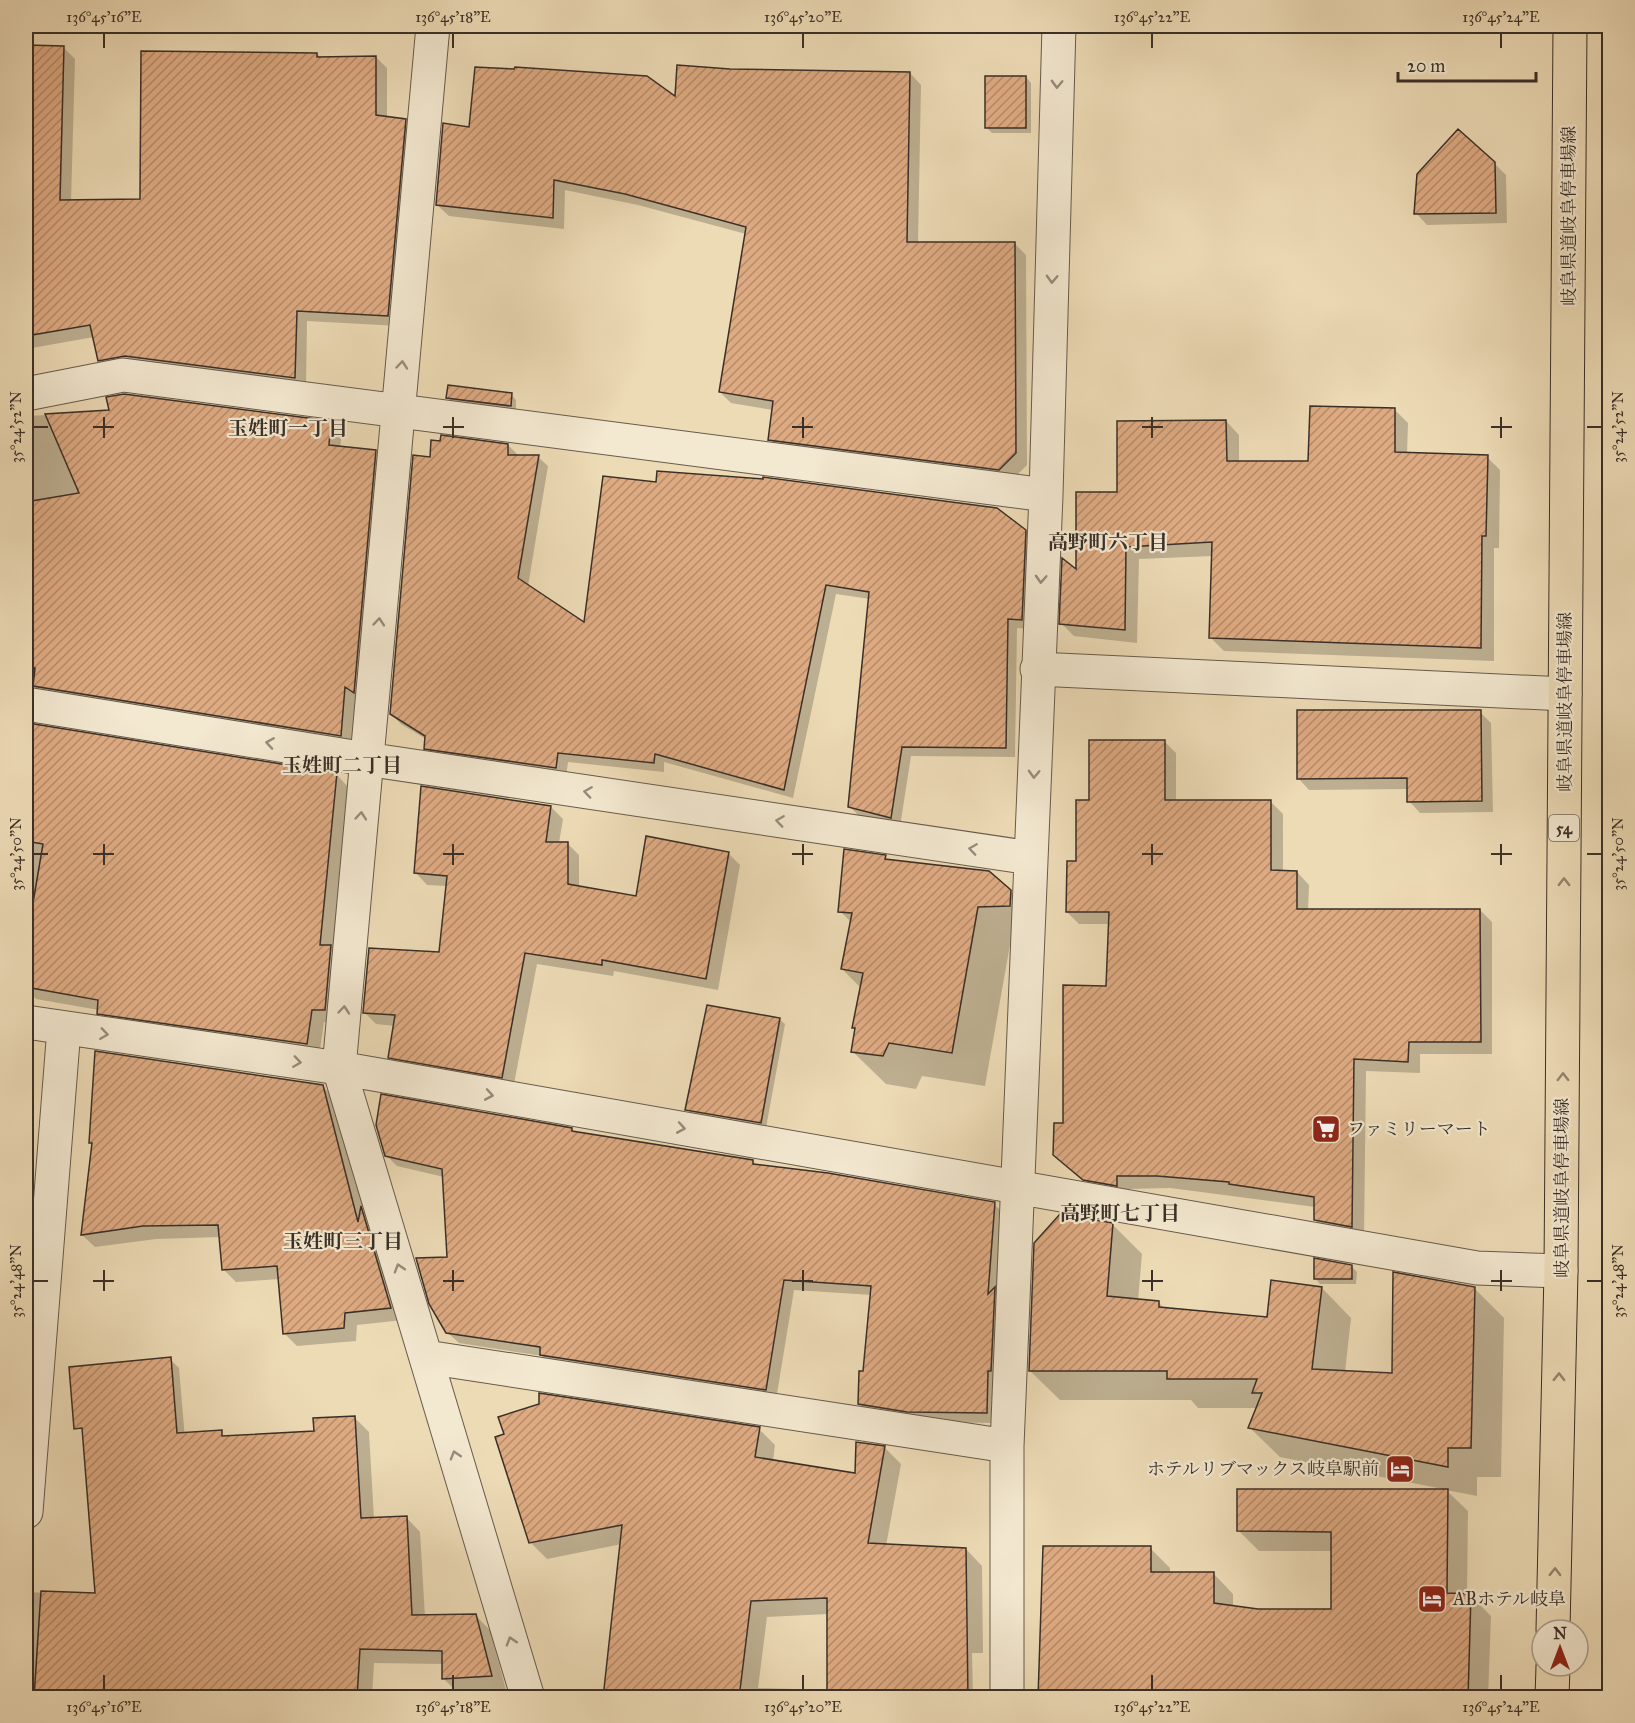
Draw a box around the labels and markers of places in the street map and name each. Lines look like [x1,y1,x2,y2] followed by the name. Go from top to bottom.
[1310,1113,1342,1145] supermarket icon: ファミリーマート
[1347,1118,1491,1140] place label: ファミリーマート
[1384,1453,1416,1485] hotel icon: ホテルリブマックス岐阜駅前
[1147,1458,1379,1480] place label: ホテルリブマックス岐阜駅前
[1416,1583,1448,1615] hotel icon: ABホテル岐阜
[1452,1588,1566,1610] place label: ABホテル岐阜

